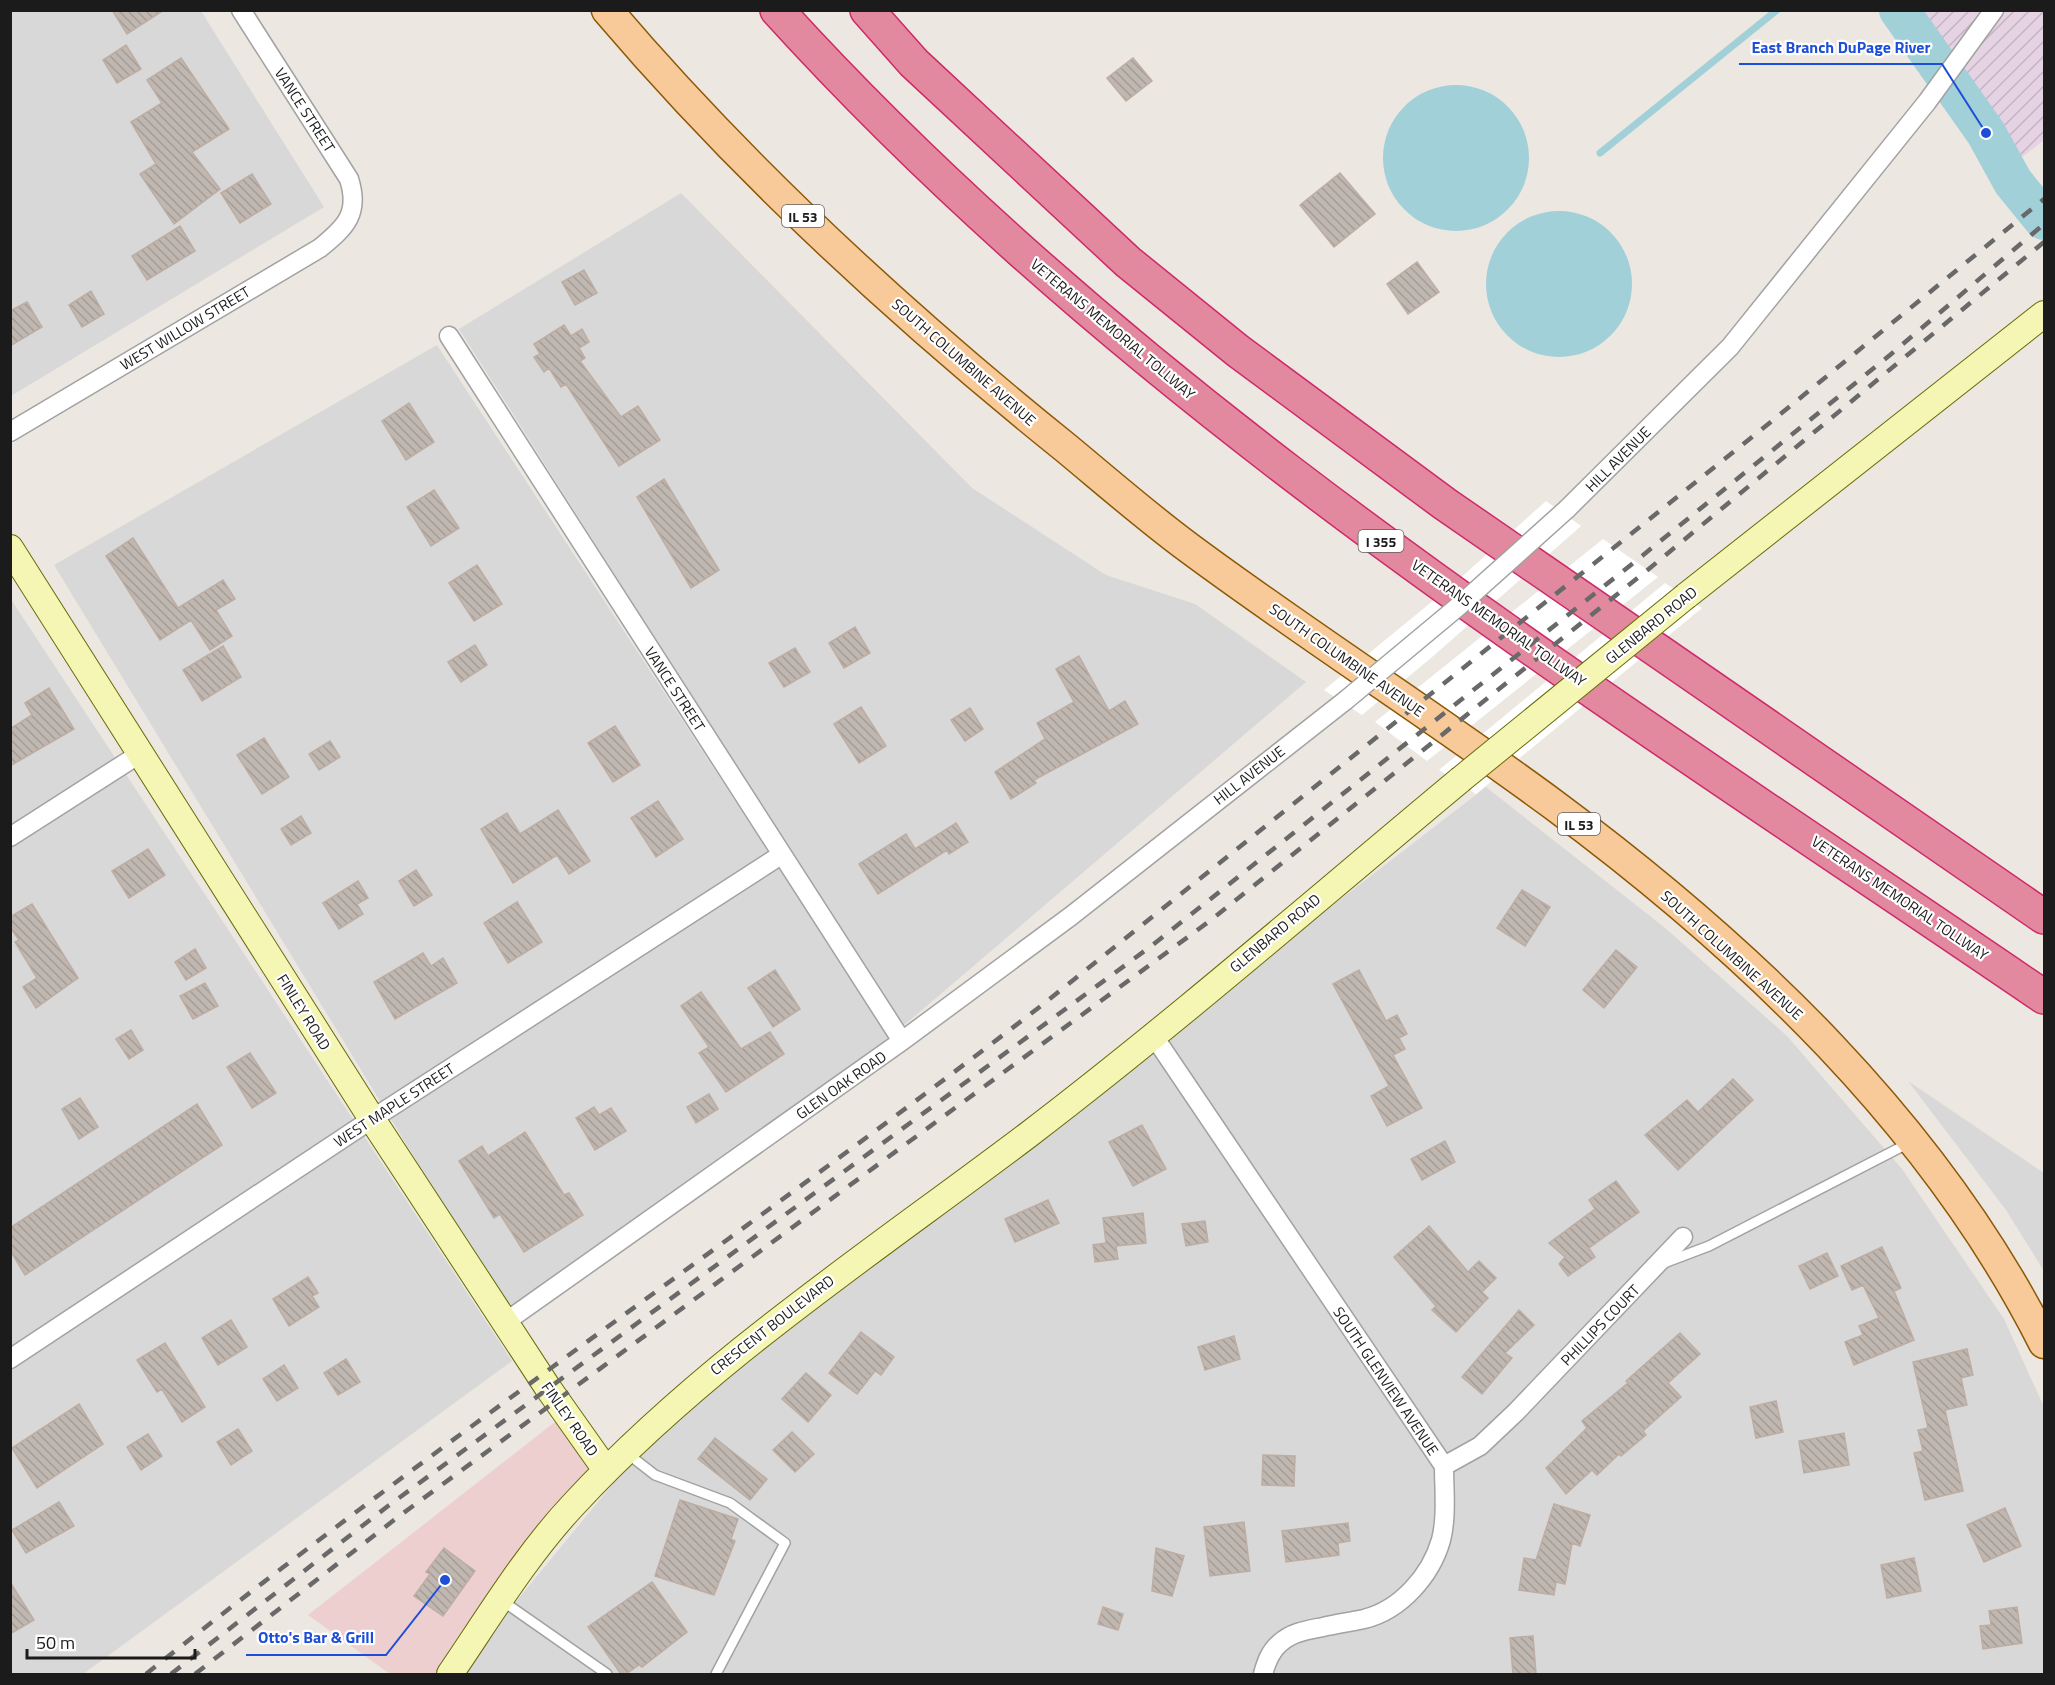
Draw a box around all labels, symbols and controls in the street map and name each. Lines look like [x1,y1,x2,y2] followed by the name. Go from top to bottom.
[1739,30,1942,64] callout: East Branch DuPage River
[1752,35,1931,59] text: East Branch DuPage River
[269,63,341,157] street label: VANCE STREET
[782,205,824,227] road number: IL 53
[1026,253,1200,405] street label: VETERANS MEMORIAL TOLLWAY
[116,280,254,376] street label: WEST WILLOW STREET
[887,293,1041,431] street label: SOUTH COLUMBINE AVENUE
[1580,421,1656,497] street label: HILL AVENUE
[1358,530,1404,552] road number: I 355
[1407,554,1591,692] street label: VETERANS MEMORIAL TOLLWAY
[1600,581,1702,669] street label: GLENBARD ROAD
[1265,598,1429,722] street label: SOUTH COLUMBINE AVENUE
[639,642,711,736] street label: VANCE STREET
[1208,740,1290,810] street label: HILL AVENUE
[1558,813,1600,835] road number: IL 53
[1807,830,1993,966] street label: VETERANS MEMORIAL TOLLWAY
[1656,885,1808,1025] street label: SOUTH COLUMBINE AVENUE
[1224,888,1326,978] street label: GLENBARD ROAD
[271,969,337,1055] street label: FINLEY ROAD
[791,1045,891,1125] street label: GLEN OAK ROAD
[329,1057,459,1153] street label: WEST MAPLE STREET
[705,1269,839,1381] street label: CRESCENT BOULEVARD
[1555,1279,1645,1371] street label: PHILLIPS COURT
[1328,1302,1444,1460] street label: SOUTH GLENVIEW AVENUE
[536,1377,604,1461] street label: FINLEY ROAD
[246,1621,386,1655] callout: Otto's Bar & Grill
[27,1622,195,1660] scale bar
[258,1625,374,1649] text: Otto's Bar & Grill
[36,1629,75,1656] text: 50 m

